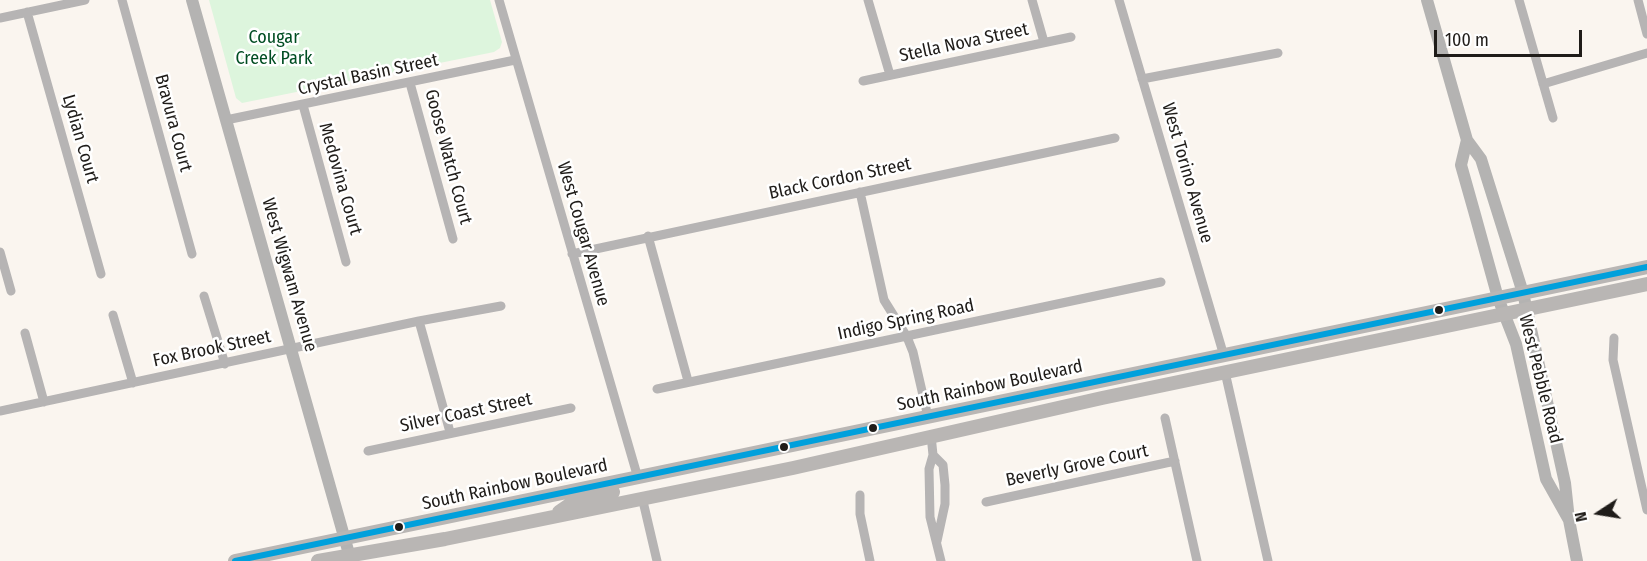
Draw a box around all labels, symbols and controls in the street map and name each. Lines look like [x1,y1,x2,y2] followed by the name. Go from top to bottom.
[1437,18,1586,56] scale bar
[898,19,1030,67] street label: Stella Nova Street
[235,27,313,70] park label: Cougar Creek Park
[1445,29,1489,51] text: 100 m
[296,50,440,100] street label: Crystal Basin Street
[150,72,196,174] street label: Bravura Court
[420,87,476,227] street label: Goose Watch Court
[57,92,103,186] street label: Lydian Court
[1157,100,1217,246] street label: West Torino Avenue
[314,120,366,238] street label: Medovina Court
[767,153,913,205] street label: Black Cordon Street
[552,159,614,309] street label: West Cougar Avenue
[257,196,321,354] street label: West Wigwam Avenue
[836,295,976,345] street label: Indigo Spring Road
[1433,304,1445,316] unlabelled marker
[1514,312,1566,446] street label: West Pebble Road
[151,326,273,372] street label: Fox Brook Street
[895,356,1085,416] street label: South Rainbow Boulevard
[398,388,534,438] street label: Silver Coast Street
[867,422,879,434] unlabelled marker
[1004,440,1150,492] street label: Beverly Grove Court
[778,441,790,453] unlabelled marker
[420,455,610,515] street label: South Rainbow Boulevard
[1569,483,1629,543] north arrow
[1571,510,1591,524] text: N
[393,521,405,533] unlabelled marker

